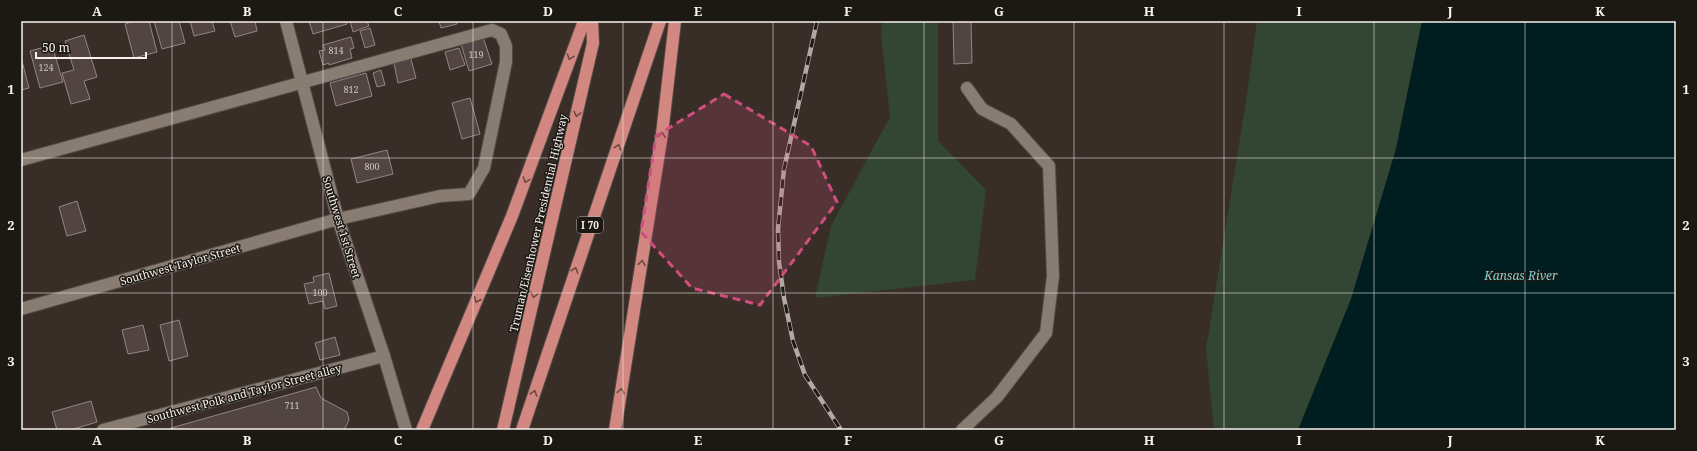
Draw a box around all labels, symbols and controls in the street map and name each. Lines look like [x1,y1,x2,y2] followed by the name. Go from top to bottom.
[92,2,102,20] text: A
[243,2,252,20] text: B
[394,2,403,20] text: C
[543,2,553,20] text: D
[694,2,703,20] text: E
[844,2,852,20] text: F
[994,2,1004,20] text: G
[1144,2,1155,20] text: H
[1296,2,1302,20] text: I
[1446,2,1453,20] text: J
[1595,2,1605,20] text: K
[36,34,146,60] scale bar
[42,39,70,56] text: 50 m
[328,44,344,57] house number: 814
[468,48,484,61] house number: 119
[566,54,575,61] one-way arrow
[38,61,54,74] house number: 124
[7,80,15,98] text: 1
[1682,80,1690,98] text: 1
[343,83,359,96] house number: 812
[573,111,581,117] one-way arrow
[506,112,571,334] street label: Truman/Eisenhower Presidential Highway
[657,132,666,138] one-way arrow
[613,143,621,150] one-way arrow
[364,160,380,173] house number: 800
[319,174,365,280] street label: Southwest 1st Street
[522,176,530,183] one-way arrow
[7,216,15,234] text: 2
[1682,216,1690,234] text: 2
[577,217,603,233] road number: I 70
[118,240,242,288] street label: Southwest Taylor Street
[637,260,645,266] one-way arrow
[570,266,579,273] one-way arrow
[1483,267,1558,284] water label: Kansas River
[312,286,328,299] house number: 100
[531,292,539,298] one-way arrow
[474,296,482,304] one-way arrow
[7,352,15,370] text: 3
[1682,352,1690,370] text: 3
[145,360,344,426] street label: Southwest Polk and Taylor Street alley
[616,388,625,395] one-way arrow
[529,390,538,397] one-way arrow
[284,399,300,412] house number: 711
[92,431,102,449] text: A
[243,431,252,449] text: B
[394,431,403,449] text: C
[543,431,553,449] text: D
[694,431,703,449] text: E
[844,431,852,449] text: F
[994,431,1004,449] text: G
[1144,431,1155,449] text: H
[1296,431,1302,449] text: I
[1446,431,1453,449] text: J
[1595,431,1605,449] text: K

